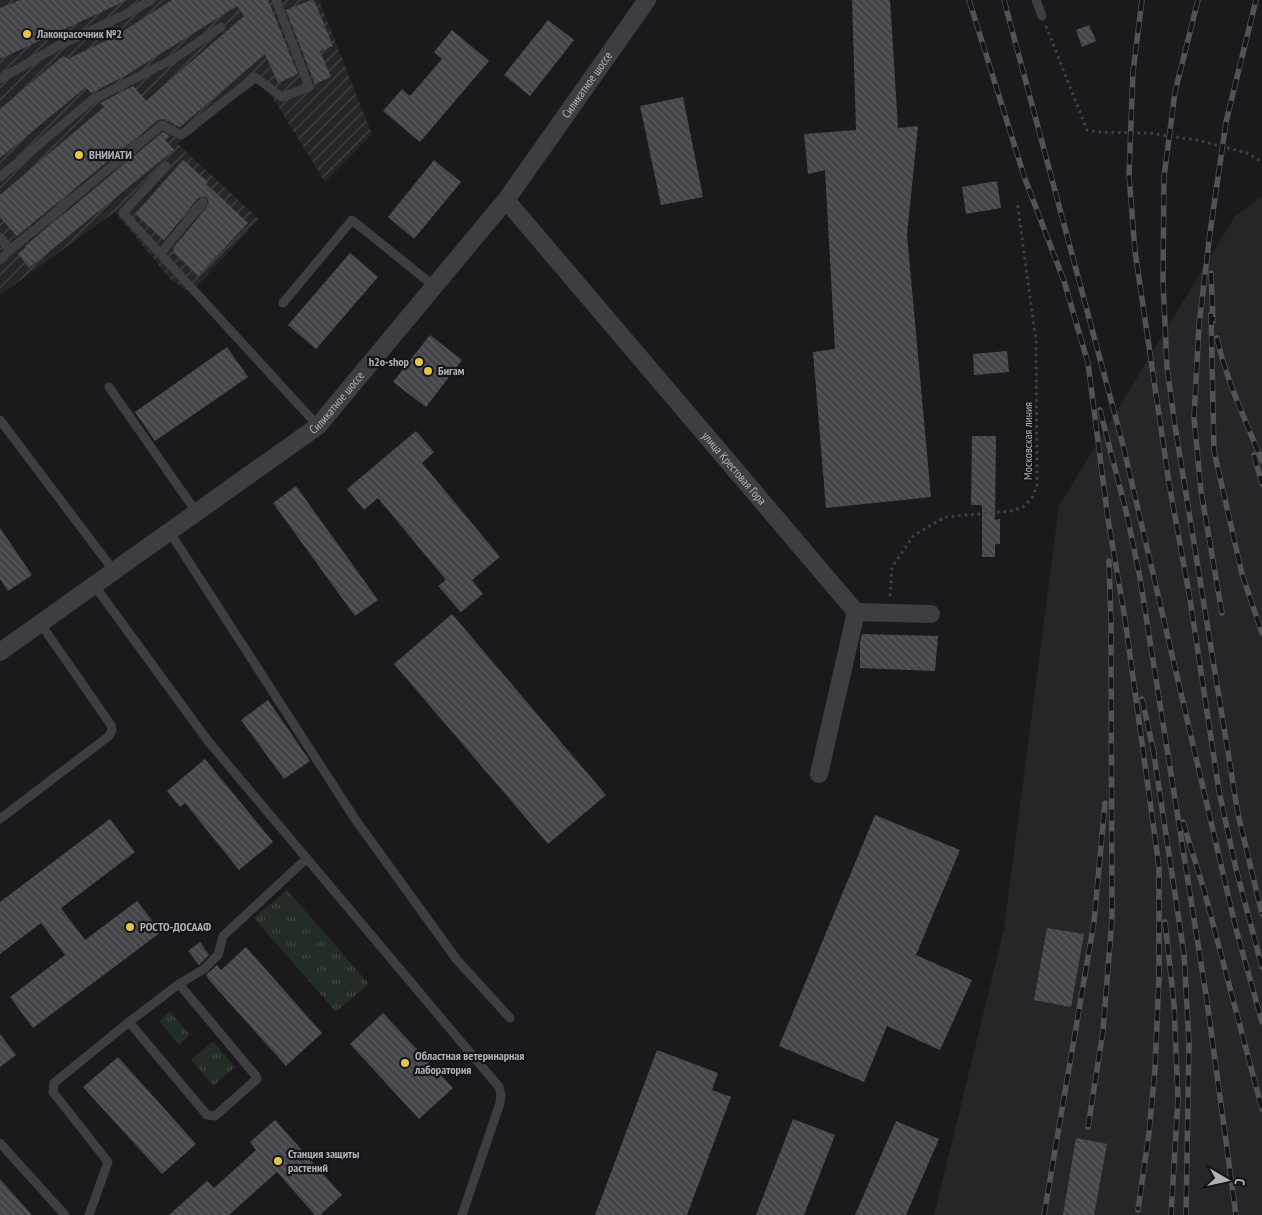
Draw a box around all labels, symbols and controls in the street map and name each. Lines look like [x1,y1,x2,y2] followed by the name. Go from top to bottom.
[36,26,122,41] place label: Лакокрасочник №2
[21,28,33,40] marker: Лакокрасочник №2
[558,48,615,121] street label: Силикатное шоссе
[89,147,132,162] place label: ВНИИАТИ
[73,149,85,161] marker: ВНИИАТИ
[369,354,410,369] place label: h2o-shop
[413,356,425,368] marker: h2o-shop
[438,363,465,378] place label: Бигам
[422,365,434,377] marker: Бигам
[306,368,367,437] street label: Силикатное шоссе
[1020,402,1035,480] street label: Московская линия
[699,428,770,508] street label: улица Крестовая Гора
[140,919,211,934] place label: РОСТО-ДОСААФ
[124,921,136,933] marker: РОСТО-ДОСААФ
[414,1048,524,1077] place label: Областная ветеринарная лаборатория
[399,1057,411,1069] marker: Областная ветеринарная лаборатория
[288,1146,359,1175] place label: Станция защиты растений
[272,1155,284,1167] marker: Станция защиты растений
[1202,1155,1252,1205] north arrow
[1230,1177,1249,1187] text: С

